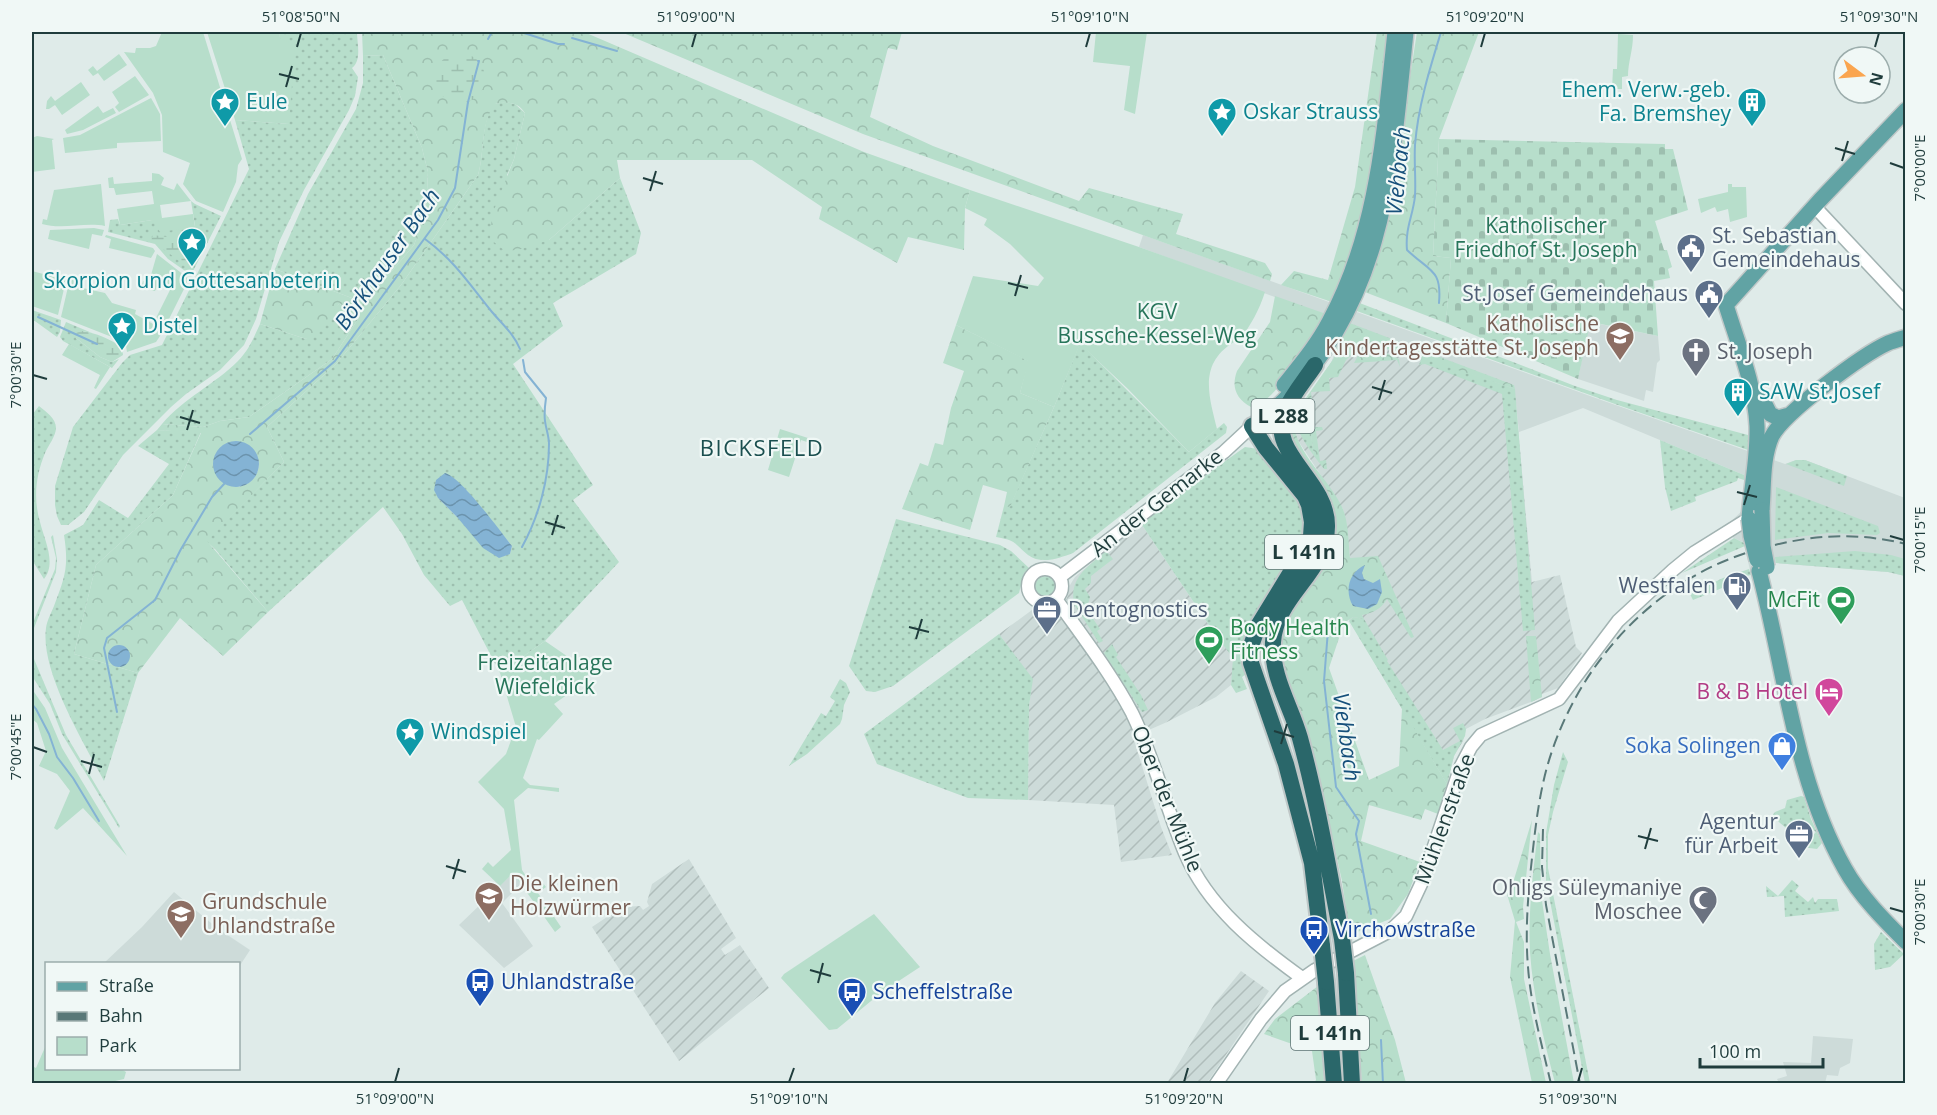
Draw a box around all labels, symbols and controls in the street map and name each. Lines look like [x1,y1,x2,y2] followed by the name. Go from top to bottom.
[262,6,340,26] text: 51°08'50"N
[657,6,735,26] text: 51°09'00"N
[1051,6,1129,26] text: 51°09'10"N
[1446,6,1524,26] text: 51°09'20"N
[1840,6,1918,26] text: 51°09'30"N
[1832,45,1892,105] north arrow
[1864,70,1889,88] text: N
[1561,75,1731,127] place label: Ehem. Verw.-geb. Fa. Bremshey
[209,86,241,128] place icon: Eule
[1736,86,1768,128] building icon: Ehem. Verw.-geb. Fa. Bremshey
[246,87,288,115] place label: Eule
[1206,96,1238,138] place icon: Oskar Strauss
[1243,97,1378,125] place label: Oskar Strauss
[1377,125,1417,217] water label: Viehbach
[1909,135,1929,201] text: 7°00'00"E
[326,182,446,335] water label: Börkhauser Bach
[1454,211,1638,263] park label: Katholischer Friedhof St. Joseph
[1712,221,1861,273] place label: St. Sebastian Gemeindehaus
[176,226,208,268] place icon: Skorpion und Gottesanbeterin
[1675,232,1707,274] public building icon: St. Sebastian Gemeindehaus
[44,266,340,294] place label: Skorpion und Gottesanbeterin
[1693,278,1725,320] public building icon: St.Josef Gemeindehaus
[1462,279,1688,307] place label: St.Josef Gemeindehaus
[1057,297,1257,349] park label: KGV Bussche-Kessel-Weg
[1325,309,1599,361] place label: Katholische Kindertagesstätte St. Joseph
[106,310,138,352] place icon: Distel
[143,311,198,339] place label: Distel
[1604,320,1636,362] school or university icon: Katholische Kindertagesstätte St. Joseph
[1680,336,1712,378] church icon: St. Joseph
[1717,337,1813,365] place label: St. Joseph
[5,342,25,408] text: 7°00'30"E
[1722,376,1754,418] building icon: SAW St.Josef
[1759,377,1882,405] place label: SAW St.Josef
[1252,399,1314,433] road number: L 288
[700,432,824,462] district label: BICKSFELD
[1085,442,1228,562] street label: An der Gemarke
[1909,507,1929,573] text: 7°00'15"E
[1265,535,1343,569] road number: L 141n
[1721,570,1753,612] fuel station icon: Westfalen
[1619,571,1716,599] place label: Westfalen
[1825,584,1857,626] sports icon: McFit
[1767,585,1820,613] place label: McFit
[1031,594,1063,636] office icon: Dentognostics
[1068,595,1208,623] place label: Dentognostics
[1230,613,1350,665] place label: Body Health Fitness
[1193,624,1225,666] sports icon: Body Health Fitness
[477,648,613,700] park label: Freizeitanlage Wiefeldick
[1813,676,1845,718] hotel icon: B & B Hotel
[1697,677,1808,705] place label: B & B Hotel
[1327,691,1369,783] water label: Viehbach
[5,714,25,780] text: 7°00'45"E
[394,716,426,758] place icon: Windspiel
[431,717,527,745] place label: Windspiel
[1126,721,1210,876] street label: Ober der Mühle
[1766,730,1798,772] shop icon: Soka Solingen
[1625,731,1761,759] place label: Soka Solingen
[1407,749,1481,888] street label: Mühlenstraße
[1685,807,1778,859] place label: Agentur für Arbeit
[1783,818,1815,860] office icon: Agentur für Arbeit
[510,869,631,921] place label: Die kleinen Holzwürmer
[1492,873,1682,925] place label: Ohligs Süleymaniye Moschee
[1909,879,1929,945] text: 7°00'30"E
[473,880,505,922] school or university icon: Die kleinen Holzwürmer
[1687,884,1719,926] mosque icon: Ohligs Süleymaniye Moschee
[202,887,336,939] place label: Grundschule Uhlandstraße
[165,898,197,940] school or university icon: Grundschule Uhlandstraße
[1298,914,1330,956] bus stop icon: Virchowstraße
[1335,915,1476,943] place label: Virchowstraße
[45,962,240,1070] legend
[464,966,496,1008] bus stop icon: Uhlandstraße
[501,967,635,995] place label: Uhlandstraße
[99,973,154,997] text: Straße
[836,976,868,1018] bus stop icon: Scheffelstraße
[873,977,1013,1005] place label: Scheffelstraße
[99,1003,143,1027] text: Bahn
[1291,1016,1369,1050] road number: L 141n
[1700,1031,1823,1069] scale bar
[99,1033,137,1057] text: Park
[1709,1039,1761,1063] text: 100 m
[356,1088,434,1108] text: 51°09'00"N
[750,1088,828,1108] text: 51°09'10"N
[1145,1088,1223,1108] text: 51°09'20"N
[1539,1088,1617,1108] text: 51°09'30"N

